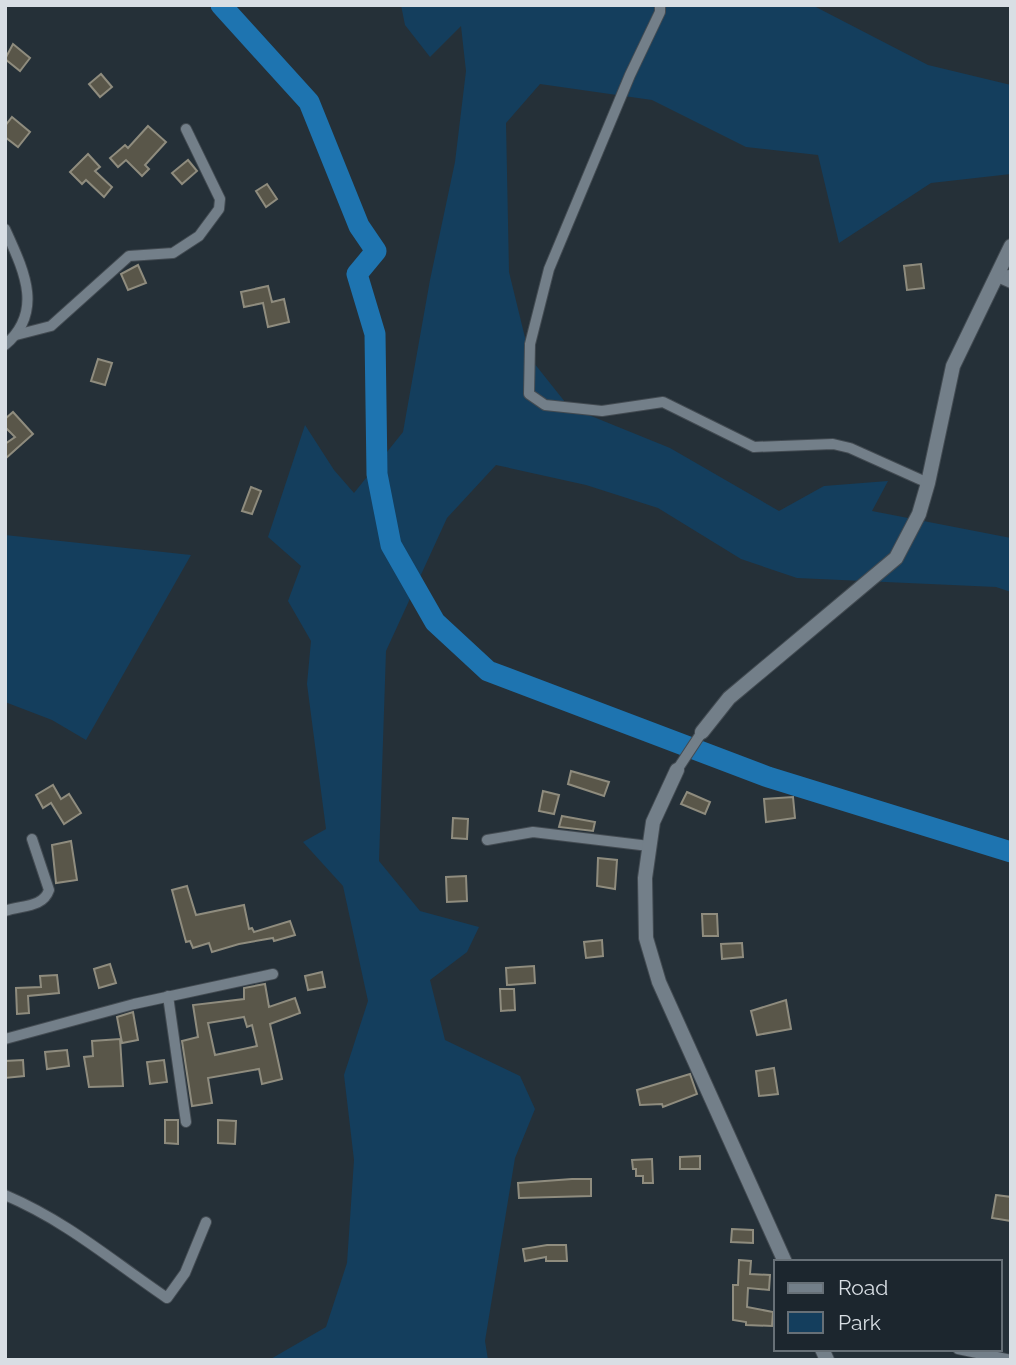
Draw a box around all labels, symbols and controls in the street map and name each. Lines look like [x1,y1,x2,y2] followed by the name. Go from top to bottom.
[774,1260,1002,1351] legend
[838,1275,888,1300] text: Road
[838,1310,881,1335] text: Park

